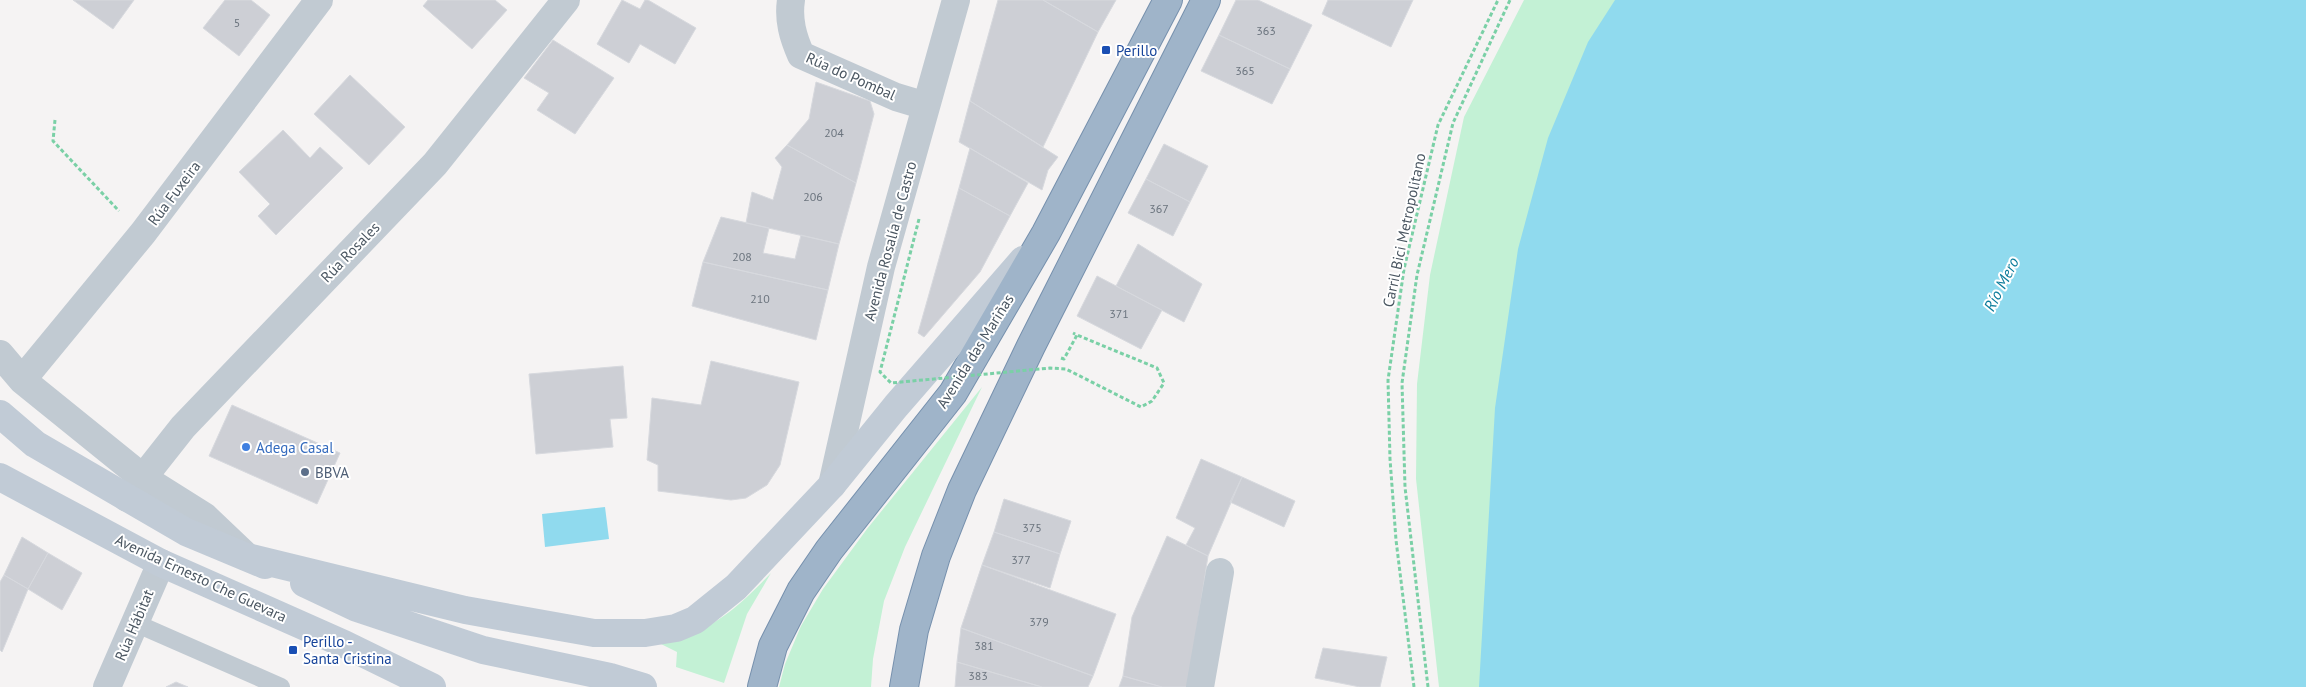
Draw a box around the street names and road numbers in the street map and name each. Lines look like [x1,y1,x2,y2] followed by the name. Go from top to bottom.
[803,48,899,105] street label: Rúa do Pombal
[1378,151,1430,309] street label: Carril Bici Metropolitano
[144,157,204,229] street label: Rúa Fuxeira
[860,159,920,323] street label: Avenida Rosalía de Castro
[317,218,383,286] street label: Rúa Rosales
[932,290,1018,412] street label: Avenida das Mariñas
[112,530,290,626] street label: Avenida Ernesto Che Guevara
[110,587,158,663] street label: Rúa Hábitat

